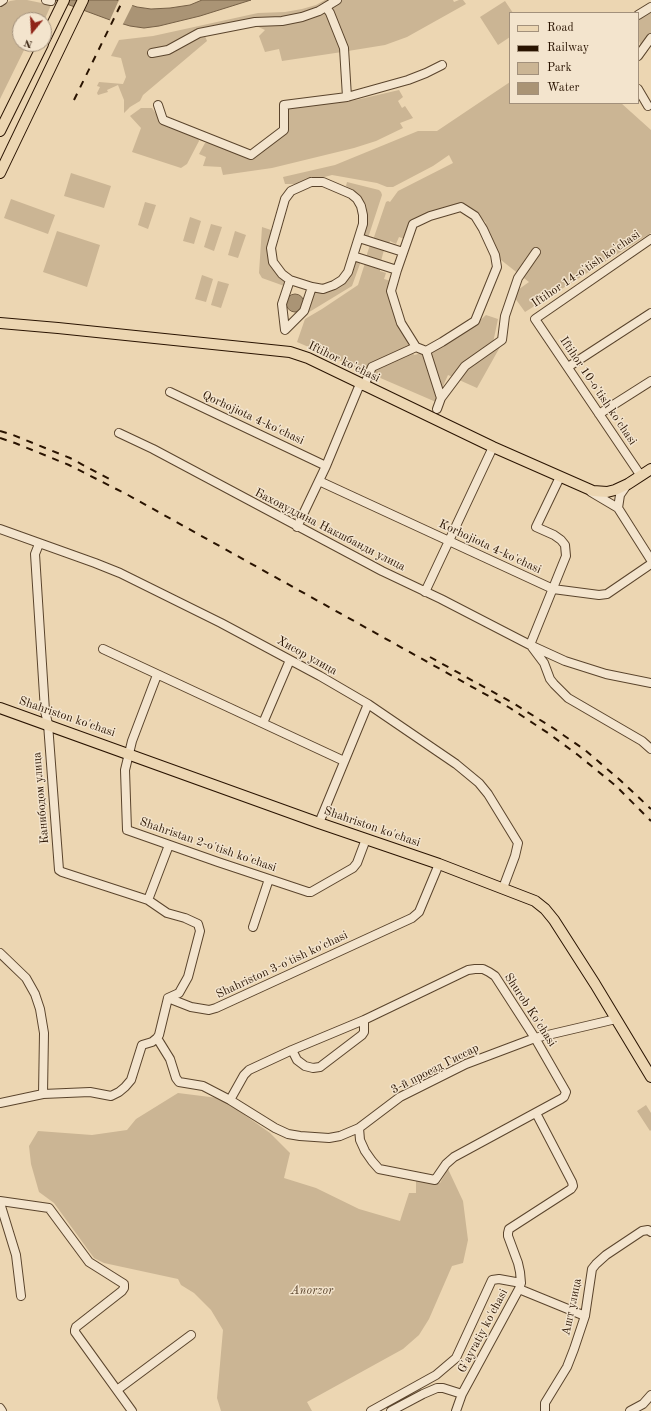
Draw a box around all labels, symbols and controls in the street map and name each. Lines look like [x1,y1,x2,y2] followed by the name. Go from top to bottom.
[12,12,52,52] north arrow
[509,12,639,104] legend
[547,22,574,34] text: Road
[23,36,34,49] text: N
[547,42,589,54] text: Railway
[547,62,572,74] text: Park
[547,82,579,94] text: Water
[529,227,643,311] street label: Iftihor 14-o'tish ko'chasi
[556,334,640,448] street label: Iftihor 10-o'tish ko'chasi
[306,338,382,386] street label: Iftihor ko'chasi
[200,388,306,448] street label: Qorhojiota 4-ko'chasi
[252,486,408,574] street label: Баховуддина Накшбанди улица
[436,517,544,577] street label: Korhojiota 4-ko'chasi
[274,633,340,679] street label: Хисор улица
[17,694,117,740] street label: Shahriston ko'chasi
[30,752,52,844] street label: Канибодом улица
[322,804,422,850] street label: Shahriston ko'chasi
[138,815,278,875] street label: Shahristan 2-o'tish ko'chasi
[214,928,350,1002] street label: Shahriston 3-o'tish ko'chasi
[501,971,559,1049] street label: Shurob Ko'chasi
[389,1041,481,1097] street label: 3-й проезд Гиссар
[559,1277,585,1337] street label: Ашт улица
[291,1284,333,1298] park label: Anorzor
[455,1287,511,1375] street label: G'ayratiy ko'chasi

